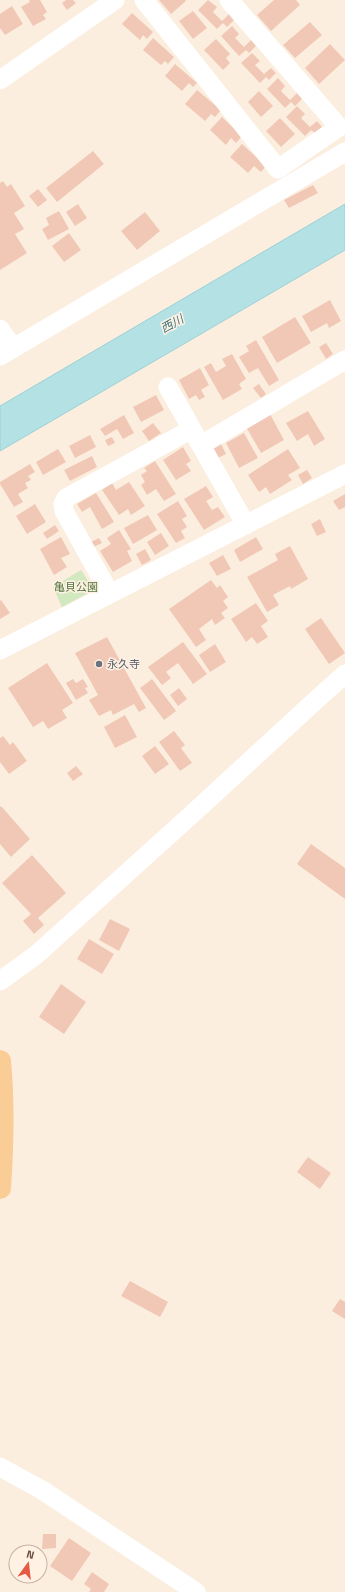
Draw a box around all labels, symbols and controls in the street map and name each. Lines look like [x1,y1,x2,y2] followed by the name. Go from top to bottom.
[157,308,189,338] water label: 西川
[54,579,98,595] park label: 亀貝公園
[107,656,140,672] place label: 永久寺
[94,659,104,669] marker: 永久寺
[8,1544,48,1584] north arrow
[25,1546,36,1563] text: N

